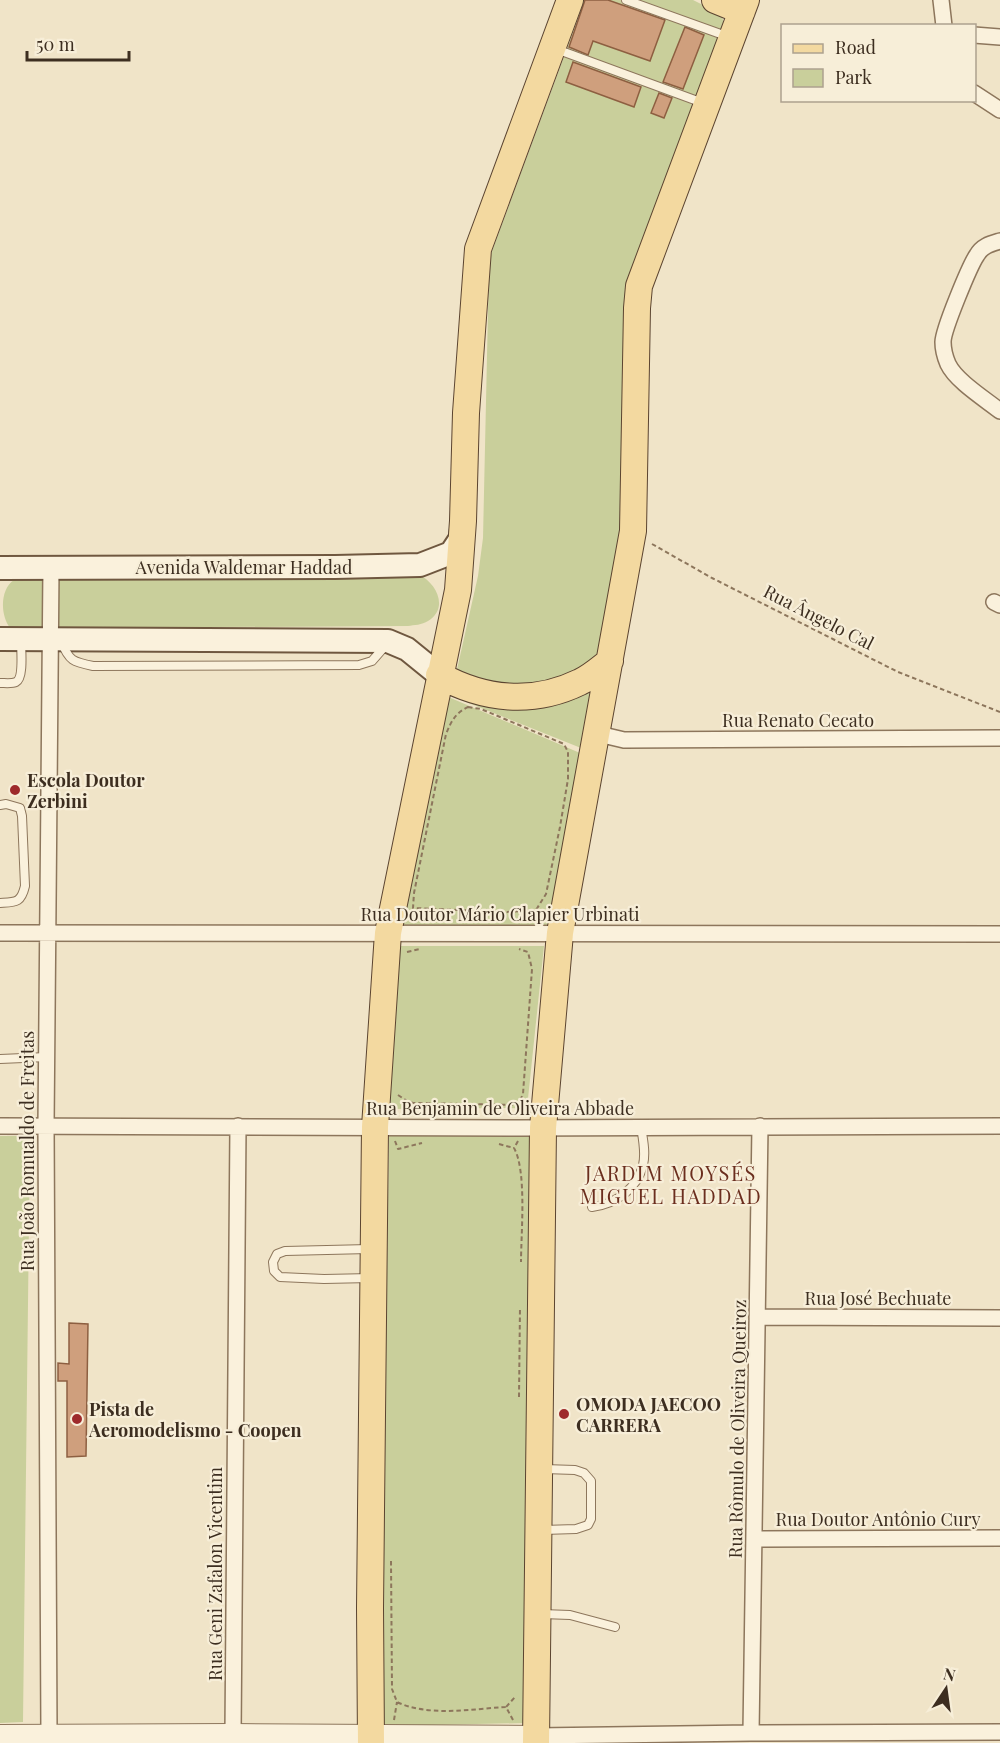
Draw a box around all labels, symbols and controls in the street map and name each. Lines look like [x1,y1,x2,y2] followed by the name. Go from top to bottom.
[27,24,129,62] scale bar
[781,24,976,102] legend
[36,32,75,56] text: 50 m
[835,35,876,59] text: Road
[835,65,872,89] text: Park
[135,555,353,579] street label: Avenida Waldemar Haddad
[760,579,878,655] street label: Rua Ângelo Cal
[722,708,874,732] street label: Rua Renato Cecato
[27,768,145,813] place label: Escola Doutor Zerbini
[8,783,22,797] marker: Escola Doutor Zerbini
[360,902,640,926] street label: Rua Doutor Mário Clapier Urbinati
[15,1031,39,1271] street label: Rua João Romualdo de Freitas
[366,1096,634,1120] street label: Rua Benjamin de Oliveira Abbade
[580,1159,762,1209] district label: JARDIM MOYSÉS MIGUEL HADDAD
[805,1286,951,1310] street label: Rua José Bechuate
[723,1299,751,1559] street label: Rua Rômulo de Oliveira Queiroz
[576,1392,721,1437] place label: OMODA JAECOO CARRERA
[88,1397,302,1442] place label: Pista de Aeromodelismo - Coopen
[557,1407,571,1421] marker: OMODA JAECOO CARRERA
[70,1412,84,1426] marker: Pista de Aeromodelismo - Coopen
[203,1467,227,1681] street label: Rua Geni Zafalon Vicentim
[775,1507,981,1531] street label: Rua Doutor Antônio Cury
[916,1659,976,1719] north arrow
[941,1662,958,1686] text: N

